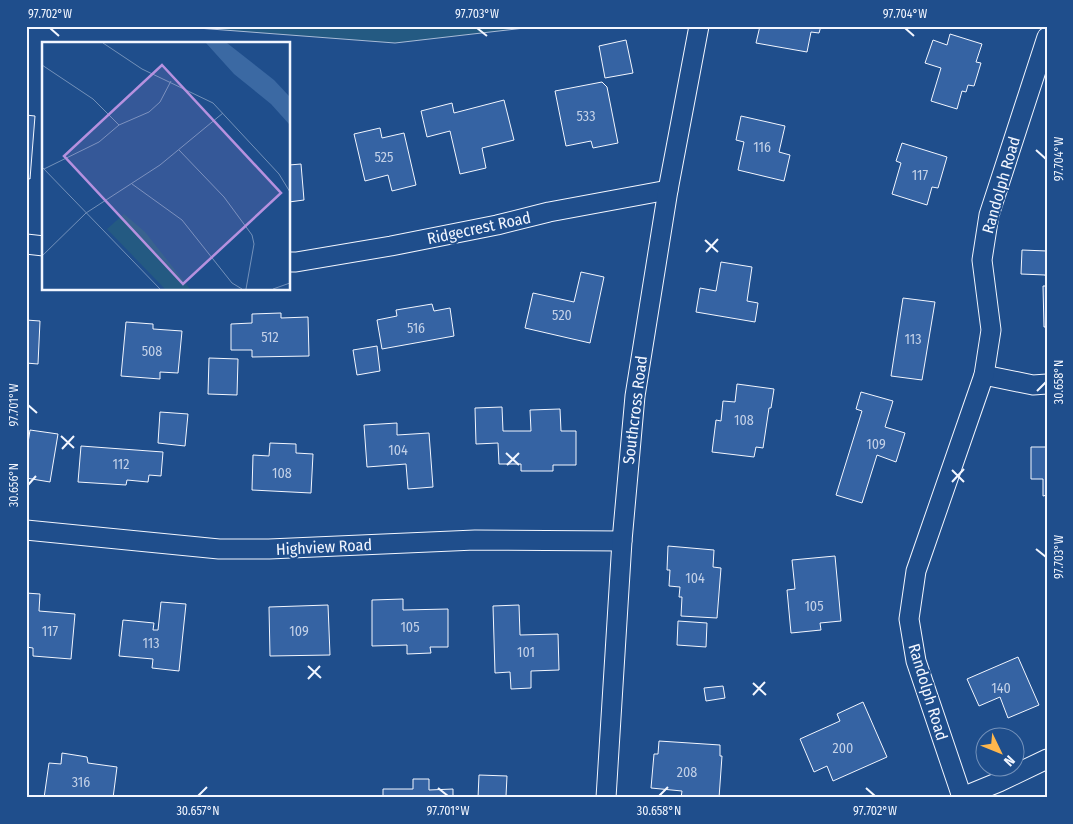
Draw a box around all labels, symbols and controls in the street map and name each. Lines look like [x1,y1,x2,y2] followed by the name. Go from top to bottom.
[28,7,72,21] text: 97.702°W
[455,7,499,21] text: 97.703°W
[883,7,927,21] text: 97.704°W
[42,42,290,290] inset map
[577,108,595,125] house number: 533
[978,134,1024,236] street label: Randolph Road
[1052,137,1066,181] text: 97.704°W
[753,139,771,156] house number: 116
[375,149,393,166] house number: 525
[912,167,929,184] house number: 117
[425,208,533,248] street label: Ridgecrest Road
[552,307,572,324] house number: 520
[407,320,425,337] house number: 516
[261,329,279,346] house number: 512
[904,331,922,348] house number: 113
[142,343,162,360] house number: 508
[619,355,651,465] street label: Southcross Road
[1052,360,1066,404] text: 30.658°N
[7,383,21,427] text: 97.701°W
[734,412,754,429] house number: 108
[866,436,886,453] house number: 109
[388,442,408,459] house number: 104
[113,456,129,473] house number: 112
[7,463,21,507] text: 30.656°N
[272,465,292,482] house number: 108
[276,535,372,559] street label: Highview Road
[1052,535,1066,579] text: 97.703°W
[685,570,705,587] house number: 104
[804,598,824,615] house number: 105
[400,619,420,636] house number: 105
[42,623,59,640] house number: 117
[289,623,309,640] house number: 109
[142,635,160,652] house number: 113
[904,641,952,743] street label: Randolph Road
[517,644,535,661] house number: 101
[991,680,1011,697] house number: 140
[976,726,1026,776] north arrow
[833,740,853,757] house number: 200
[1000,752,1018,769] text: N
[677,764,697,781] house number: 208
[72,774,90,791] house number: 316
[176,804,220,818] text: 30.657°N
[426,804,470,818] text: 97.701°W
[637,804,681,818] text: 30.658°N
[853,804,897,818] text: 97.702°W

